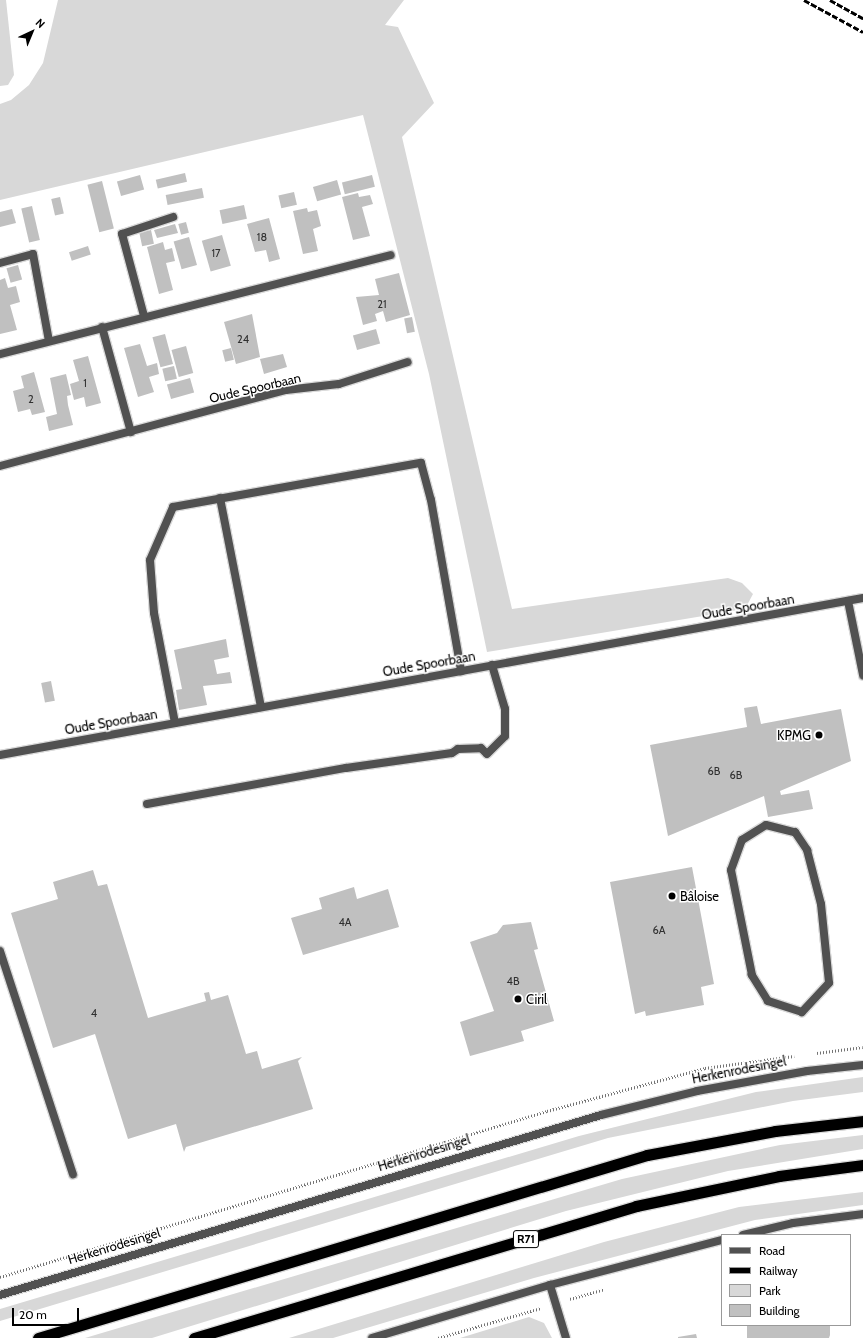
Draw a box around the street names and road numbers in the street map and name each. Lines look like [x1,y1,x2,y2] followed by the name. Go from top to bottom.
[208,370,302,406] street label: Oude Spoorbaan
[701,591,795,623] street label: Oude Spoorbaan
[382,648,476,680] street label: Oude Spoorbaan
[64,706,158,738] street label: Oude Spoorbaan
[690,1053,788,1087] street label: Herkenrodesingel
[376,1132,472,1174] street label: Herkenrodesingel
[66,1225,162,1267] street label: Herkenrodesingel
[512,1229,540,1249] road number: R71

